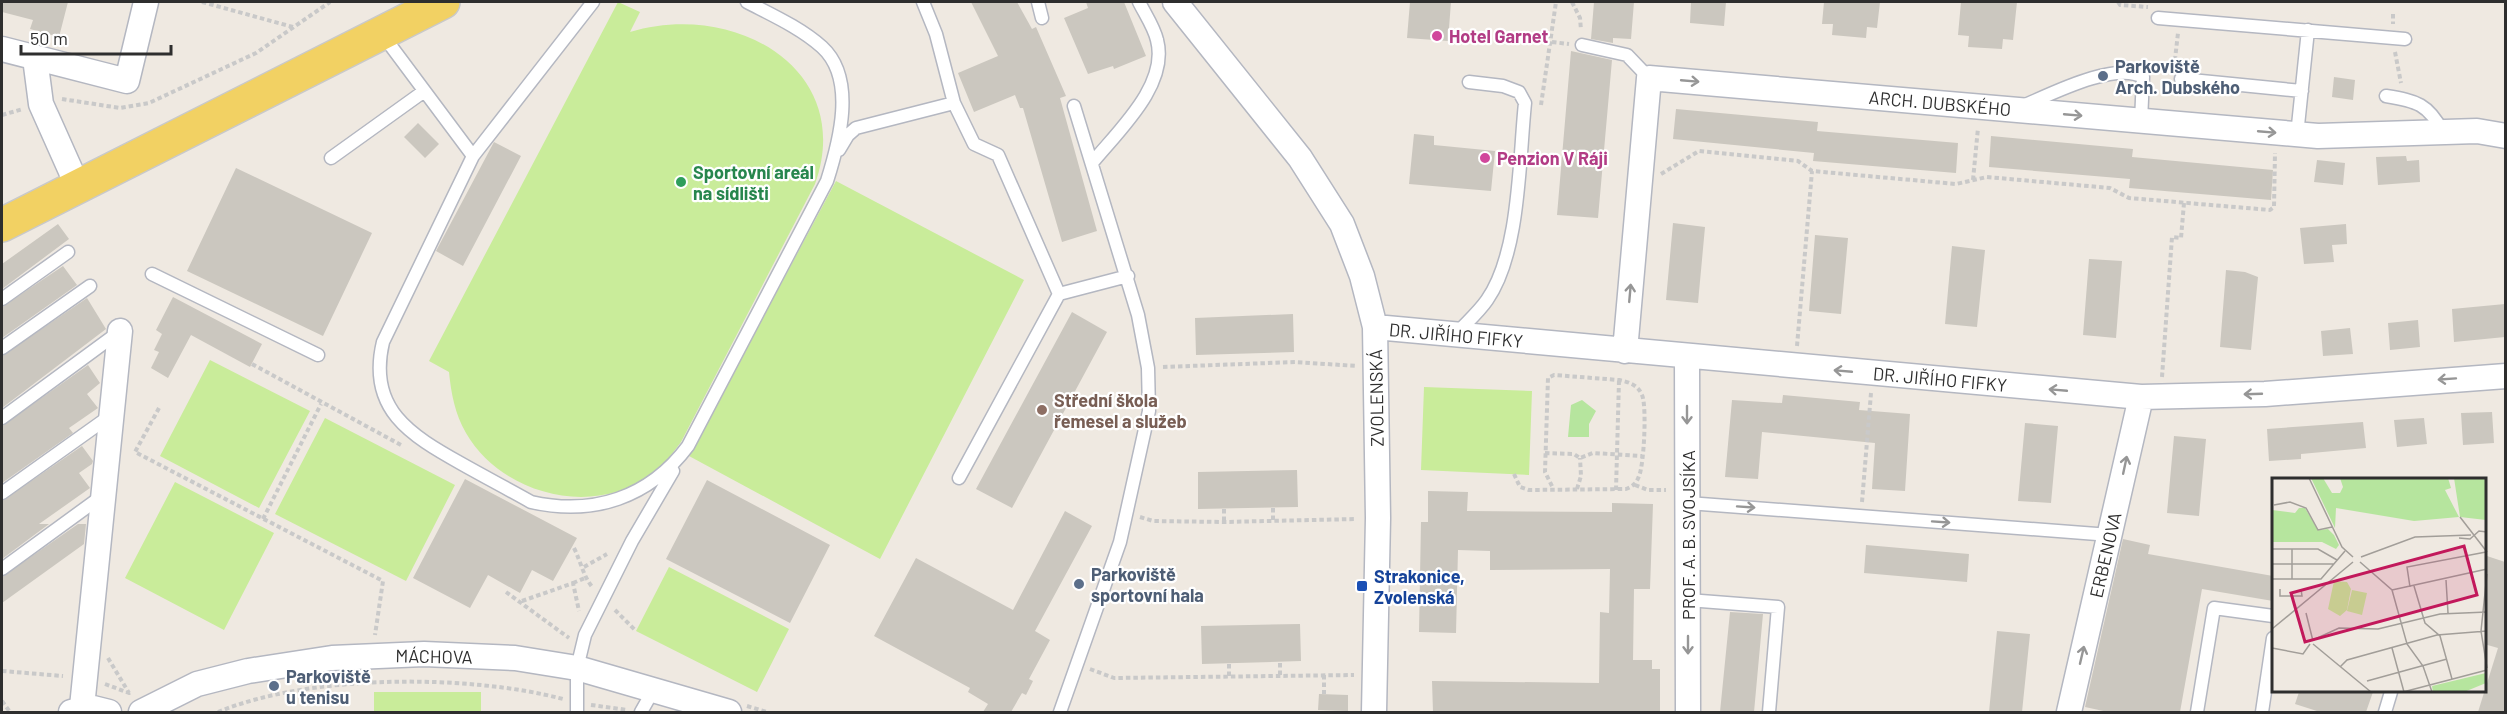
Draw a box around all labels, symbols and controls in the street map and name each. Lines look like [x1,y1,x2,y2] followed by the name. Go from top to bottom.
[21,18,171,56] scale bar
[1449,25,1548,47] place label: Hotel Garnet
[30,27,68,49] text: 50 m
[1430,29,1444,43] marker: Hotel Garnet
[2115,55,2240,98] place label: Parkoviště Arch. Dubského
[2096,69,2110,83] marker: Parkoviště Arch. Dubského
[1680,76,1700,87] one-way arrow
[1868,86,2012,120] street label: ARCH. DUBSKÉHO
[2062,110,2082,121] one-way arrow
[2257,127,2277,138] one-way arrow
[1497,147,1608,169] place label: Penzion V Ráji
[1478,151,1492,165] marker: Penzion V Ráji
[693,161,814,204] place label: Sportovní areál na sídlišti
[674,175,688,189] marker: Sportovní areál na sídlišti
[1625,283,1636,303] one-way arrow
[1388,318,1524,352] street label: DR. JIŘÍHO FIFKY
[1364,349,1388,447] street label: ZVOLENSKÁ
[1872,362,2008,396] street label: DR. JIŘÍHO FIFKY
[1833,365,1853,376] one-way arrow
[2438,374,2458,385] one-way arrow
[2049,384,2069,395] one-way arrow
[2243,388,2263,400] one-way arrow
[1054,389,1187,432] place label: Střední škola řemesel a služeb
[1035,403,1049,417] marker: Střední škola řemesel a služeb
[1681,405,1693,425] one-way arrow
[1677,450,1699,620] street label: PROF. A. B. SVOJSÍKA
[2120,456,2131,475] one-way arrow
[2272,478,2486,693] inset map
[1736,502,1756,513] one-way arrow
[2084,510,2126,600] street label: ERBENOVA
[1930,517,1950,528] one-way arrow
[1091,563,1204,606] place label: Parkoviště sportovní hala
[1374,565,1465,608] place label: Strakonice, Zvolenská
[1072,577,1086,591] marker: Parkoviště sportovní hala
[1355,579,1369,593] marker: Strakonice, Zvolenská
[1682,635,1694,655] one-way arrow
[395,644,473,668] street label: MÁCHOVA
[2077,646,2089,665] one-way arrow
[286,665,371,708] place label: Parkoviště u tenisu
[267,679,281,693] marker: Parkoviště u tenisu

